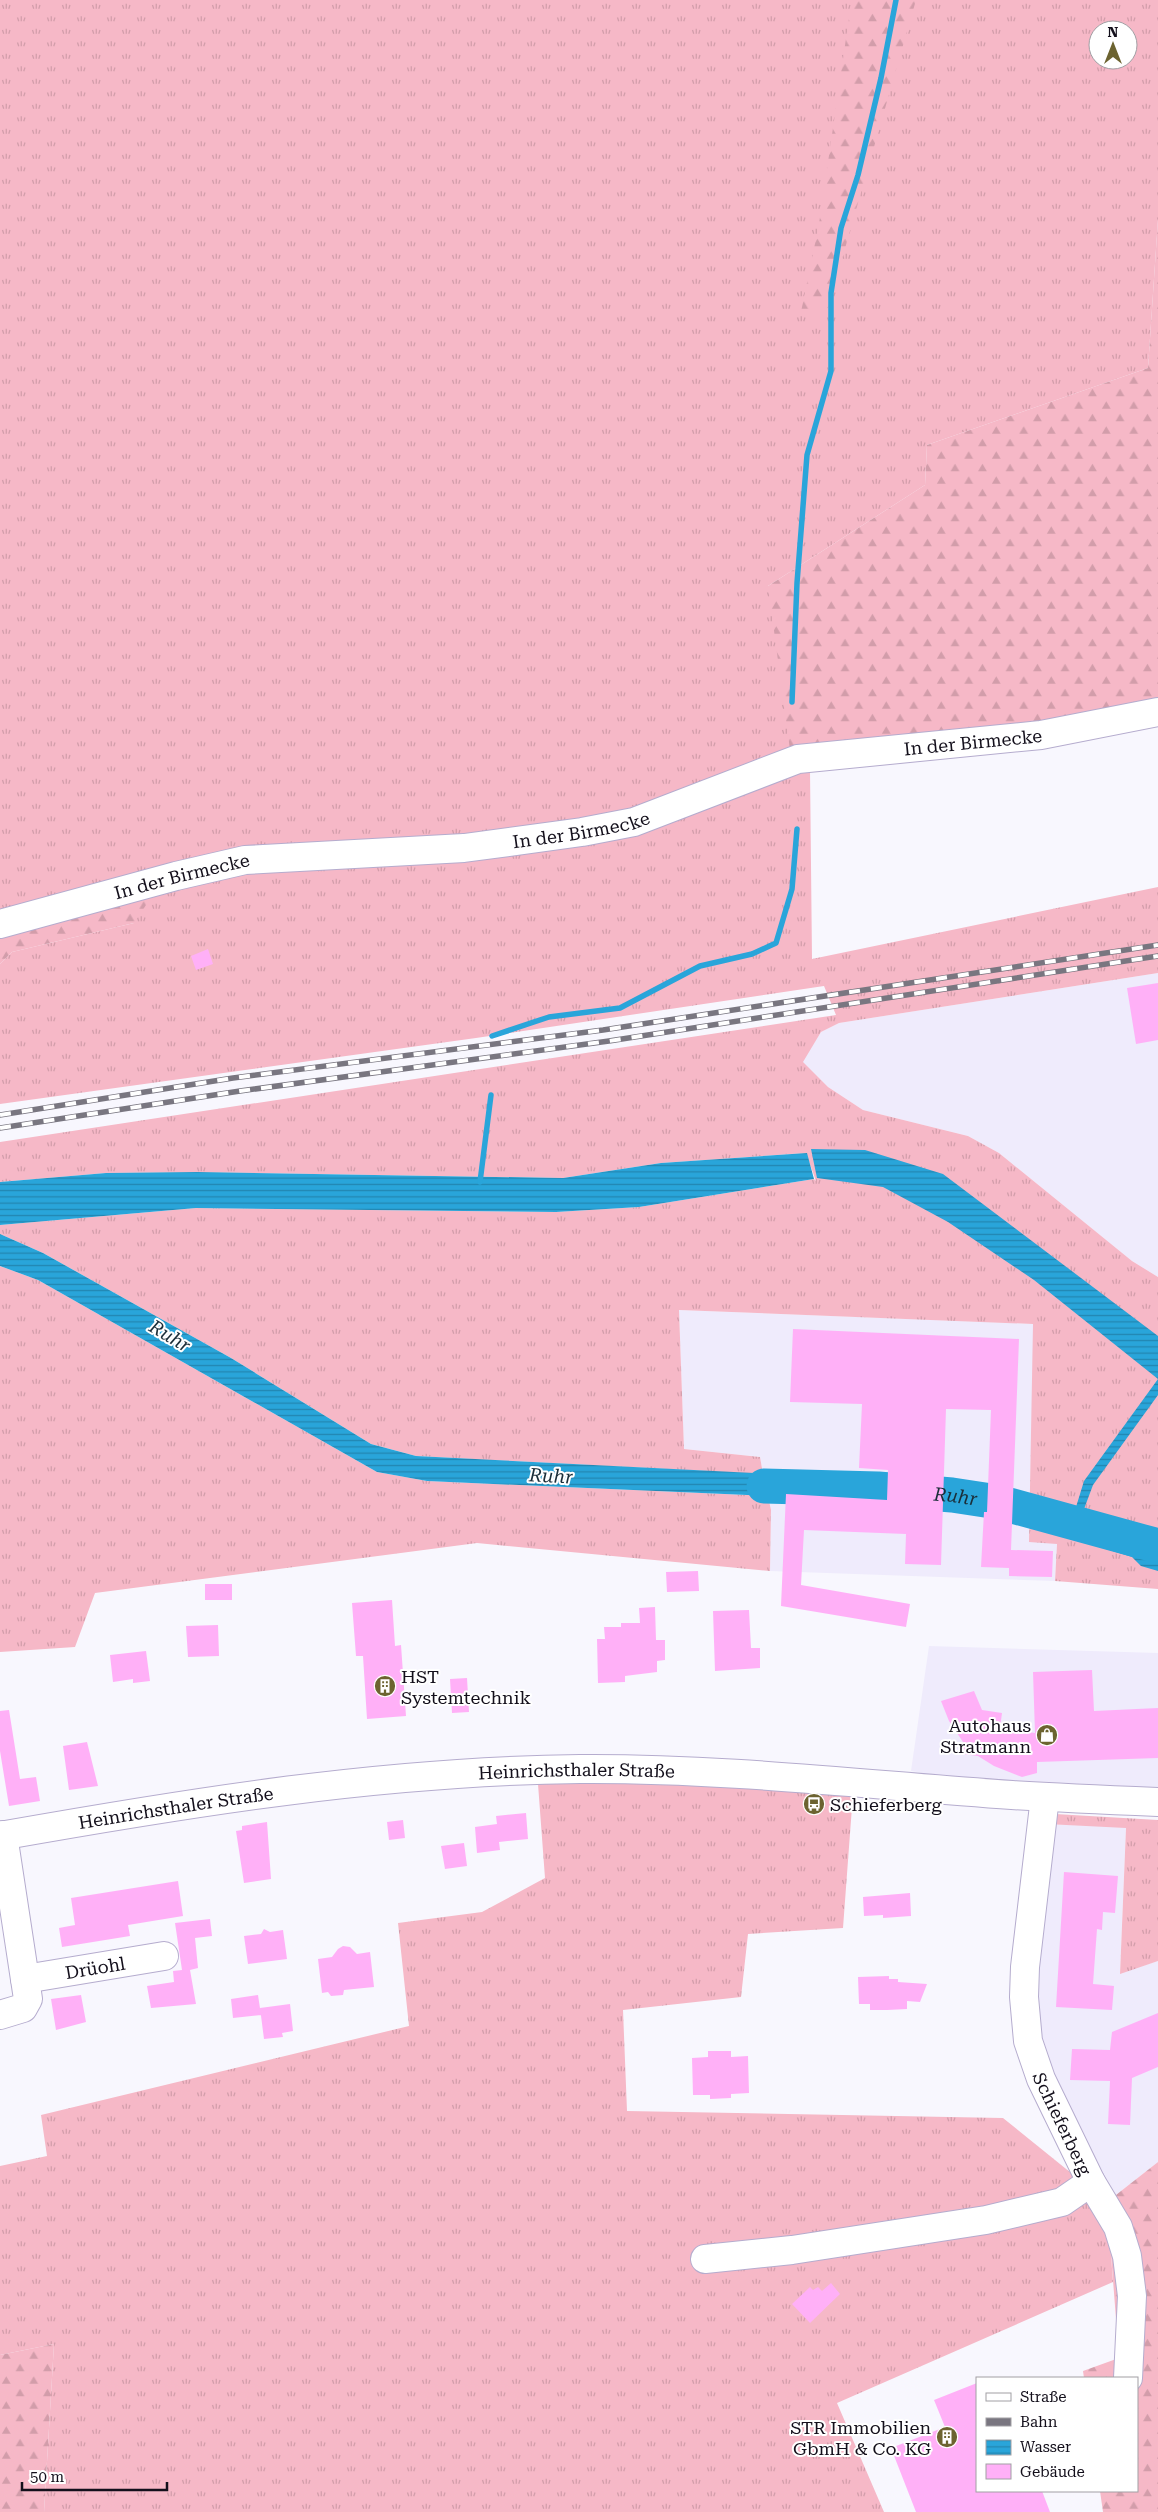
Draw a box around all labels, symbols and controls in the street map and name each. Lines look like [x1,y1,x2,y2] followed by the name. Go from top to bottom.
[1088,20,1138,70] north arrow
[1108,24,1119,40] text: N
[903,724,1043,759] street label: In der Birmecke
[511,807,653,852] street label: In der Birmecke
[112,849,252,903] street label: In der Birmecke
[144,1314,195,1357] water label: Ruhr
[527,1463,574,1489] water label: Ruhr
[932,1482,979,1510] water label: Ruhr
[401,1666,531,1708] place label: HST Systemtechnik
[373,1674,397,1698] building icon: HST Systemtechnik
[940,1715,1031,1757] place label: Autohaus Stratmann
[1035,1723,1059,1747] shop icon: Autohaus Stratmann
[477,1758,675,1783] street label: Heinrichsthaler Straße
[77,1782,275,1833] street label: Heinrichsthaler Straße
[802,1792,826,1816] bus stop icon: Schieferberg
[830,1794,943,1815] place label: Schieferberg
[63,1952,127,1983] street label: Drüohl
[1029,2069,1097,2179] street label: Schieferberg
[976,2377,1138,2492] legend
[1020,2388,1067,2406] text: Straße
[1020,2413,1058,2431] text: Bahn
[790,2417,931,2459] place label: STR Immobilien GbmH & Co. KG
[935,2425,959,2449] building icon: STR Immobilien GbmH & Co. KG
[1020,2438,1071,2456] text: Wasser
[22,2460,168,2492] scale bar
[1020,2463,1085,2481] text: Gebäude
[30,2468,65,2486] text: 50 m

